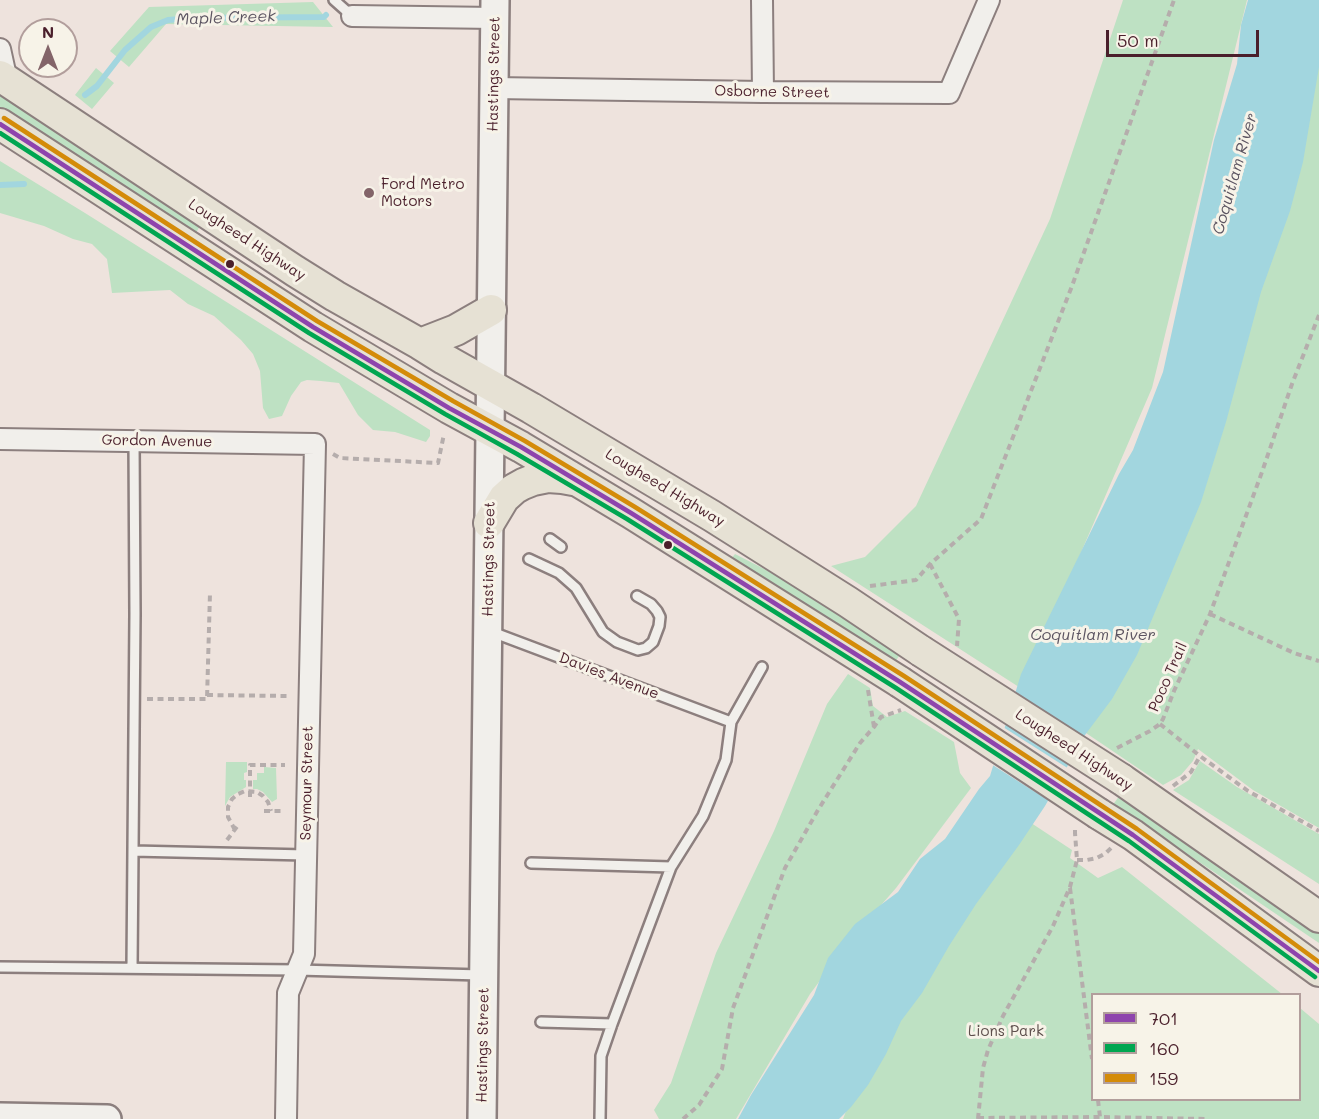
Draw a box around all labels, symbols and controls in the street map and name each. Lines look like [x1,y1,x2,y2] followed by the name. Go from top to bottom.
[176,7,276,29] water label: Maple Creek
[484,16,504,132] street label: Hastings Street
[18,18,78,78] north arrow
[1109,18,1262,56] scale bar
[42,21,54,42] text: N
[1117,28,1159,52] text: 50 m
[714,82,830,102] street label: Osborne Street
[1209,111,1261,237] water label: Coquitlam River
[381,175,464,210] place label: Ford Metro Motors
[362,186,376,200] marker: Ford Metro Motors
[185,195,309,285] street label: Lougheed Highway
[224,258,236,270] unlabelled marker
[101,431,213,451] street label: Gordon Avenue
[602,445,728,531] street label: Lougheed Highway
[479,501,499,617] street label: Hastings Street
[662,539,674,551] unlabelled marker
[1030,625,1156,645] water label: Coquitlam River
[1145,639,1191,715] street label: Poco Trail
[557,649,661,703] street label: Davies Avenue
[1012,705,1136,795] street label: Lougheed Highway
[297,726,317,840] street label: Seymour Street
[473,987,493,1103] street label: Hastings Street
[1091,993,1301,1101] legend
[1149,1006,1178,1030] text: 701
[968,1022,1044,1040] park label: Lions Park
[1149,1036,1179,1060] text: 160
[1149,1066,1178,1090] text: 159

